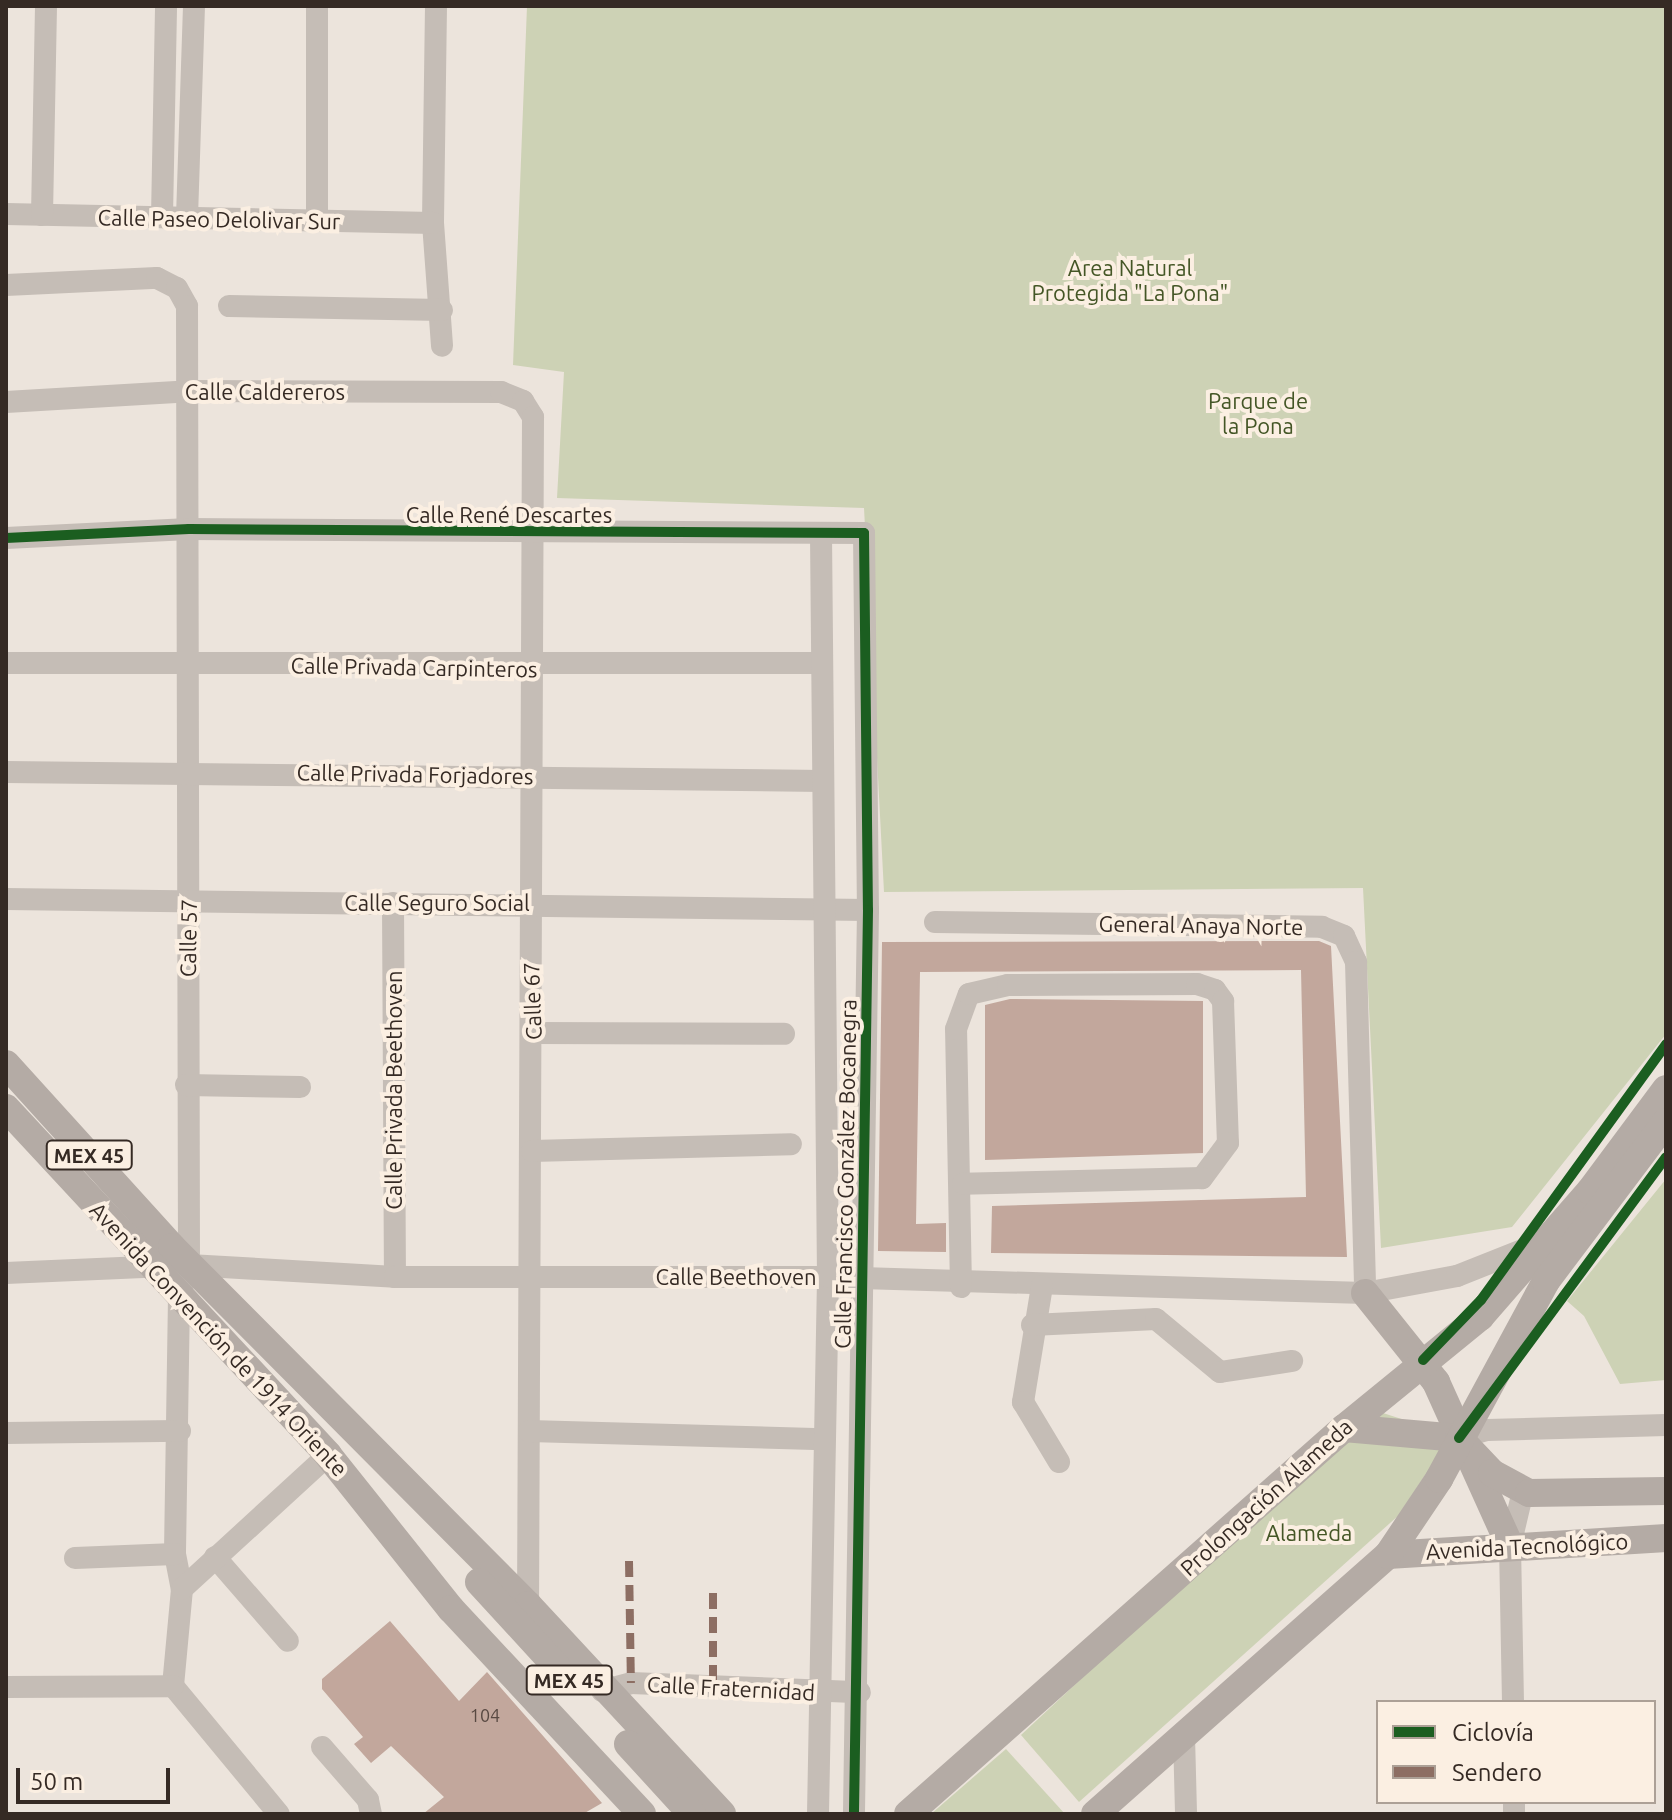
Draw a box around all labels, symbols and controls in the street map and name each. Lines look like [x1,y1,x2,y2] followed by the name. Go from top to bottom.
[97,204,341,234] street label: Calle Paseo Delolivar Sur
[1032,254,1228,306] park label: Area Natural Protegida "La Pona"
[185,379,345,405] street label: Calle Caldereros
[1208,387,1308,438] park label: Parque de la Pona
[406,502,612,528] street label: Calle René Descartes
[290,652,538,682] street label: Calle Privada Carpinteros
[296,759,534,789] street label: Calle Privada Forjadores
[344,890,530,916] street label: Calle Seguro Social
[174,899,202,977] street label: Calle 57
[1098,910,1304,940] street label: General Anaya Norte
[517,961,547,1041] street label: Calle 67
[381,970,407,1210] street label: Calle Privada Beethoven
[829,999,861,1349] street label: Calle Francisco González Bocanegra
[45,1139,133,1171] road number: MEX 45
[85,1196,353,1482] street label: Avenida Convención de 1914 Oriente
[655,1264,817,1290] street label: Calle Beethoven
[1175,1413,1357,1581] street label: Prolongación Alameda
[1266,1520,1352,1546] park label: Alameda
[1425,1528,1629,1564] street label: Avenida Tecnológico
[525,1664,613,1696] road number: MEX 45
[646,1670,816,1706] street label: Calle Fraternidad
[1376,1700,1656,1804] legend
[470,1704,500,1726] house number: 104
[1452,1719,1534,1746] text: Ciclovía
[20,1752,174,1802] scale bar
[1452,1759,1542,1786] text: Sendero
[30,1768,83,1795] text: 50 m

